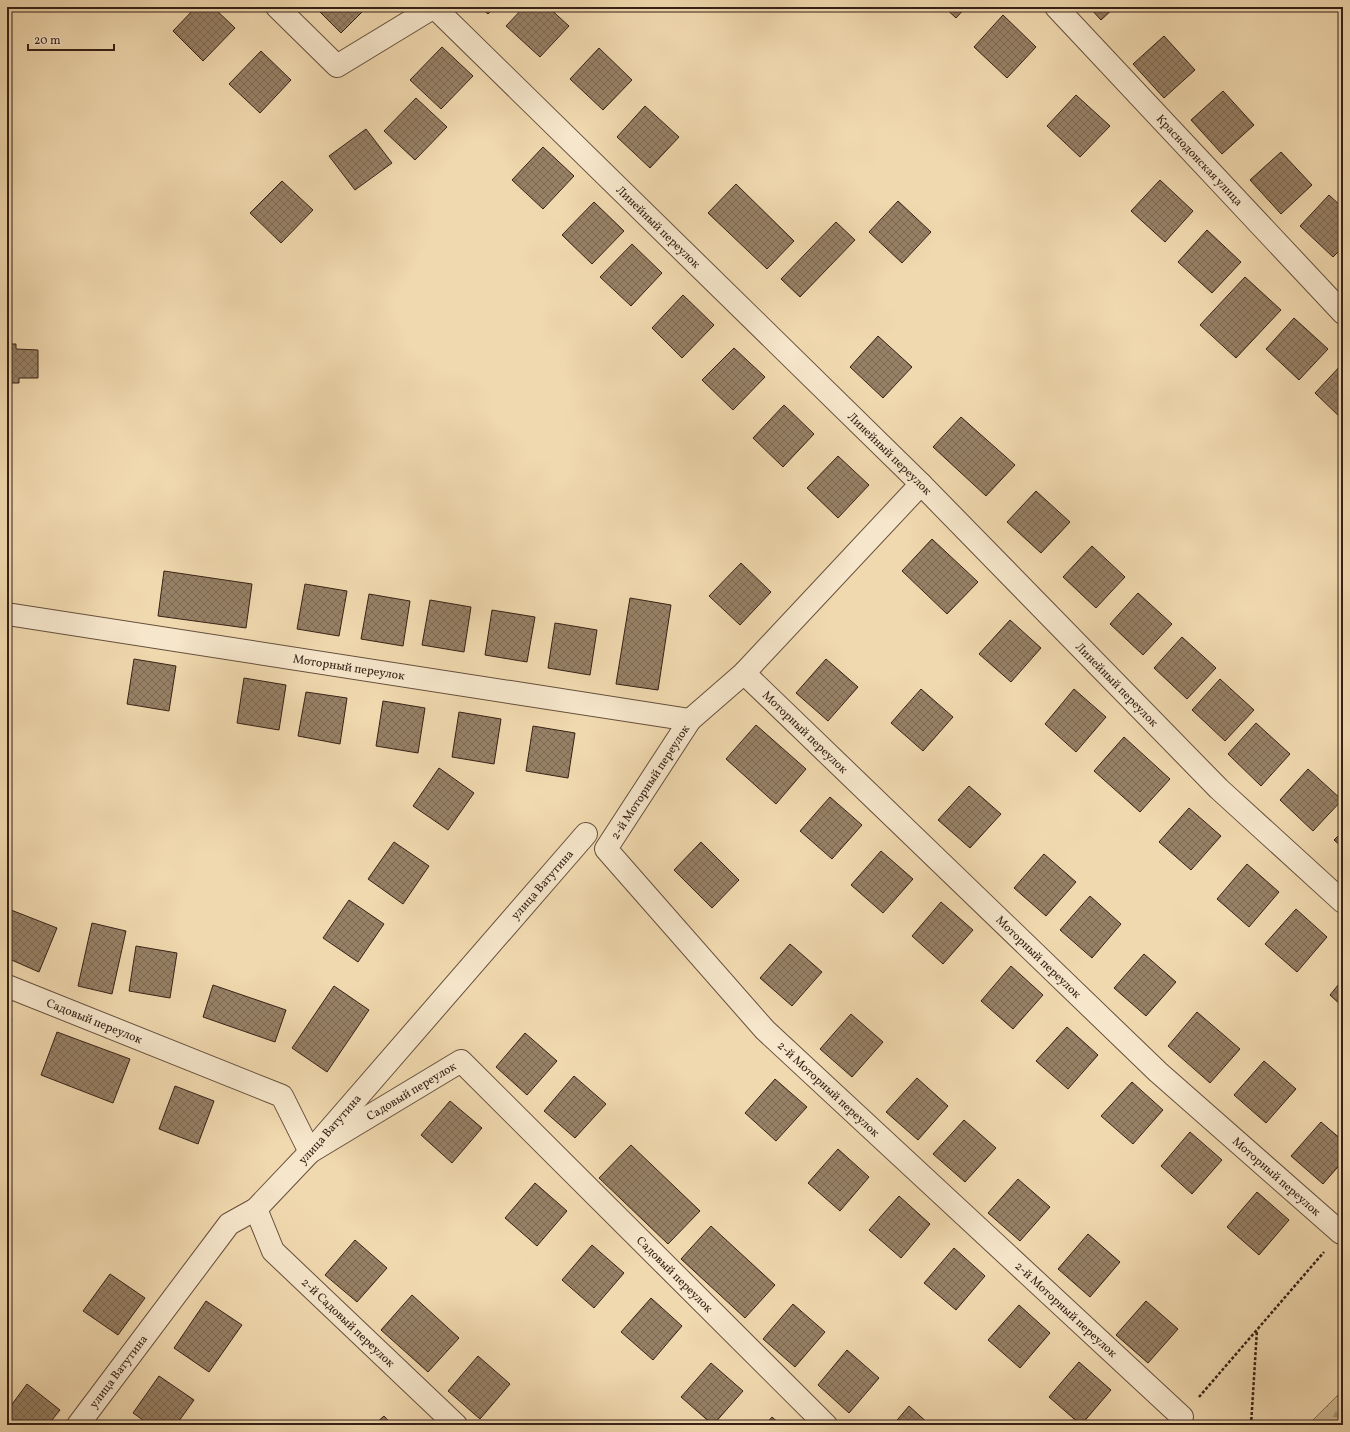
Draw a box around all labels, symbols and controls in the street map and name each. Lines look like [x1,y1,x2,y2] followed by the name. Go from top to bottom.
[28,26,114,52] scale bar
[34,33,61,49] text: 20 m
[1152,112,1246,210] street label: Краснодонская улица
[612,183,704,273] street label: Линейный переулок
[844,409,935,499] street label: Линейный переулок
[1071,640,1161,731] street label: Линейный переулок
[292,652,406,685] street label: Моторный переулок
[758,688,851,778] street label: Моторный переулок
[608,722,694,843] street label: 2-й Моторный переулок
[508,847,578,924] street label: улица Ватутина
[992,913,1084,1003] street label: Моторный переулок
[44,995,145,1048] street label: Садовый переулок
[773,1038,883,1141] street label: 2-й Моторный переулок
[364,1058,460,1125] street label: Садовый переулок
[295,1091,365,1168] street label: улица Ватутина
[1228,1134,1324,1221] street label: Моторный переулок
[632,1233,716,1317] street label: Садовый переулок
[1011,1259,1120,1362] street label: 2-й Моторный переулок
[297,1275,398,1372] street label: 2-й Садовый переулок
[86,1332,152,1412] street label: улица Ватутина

